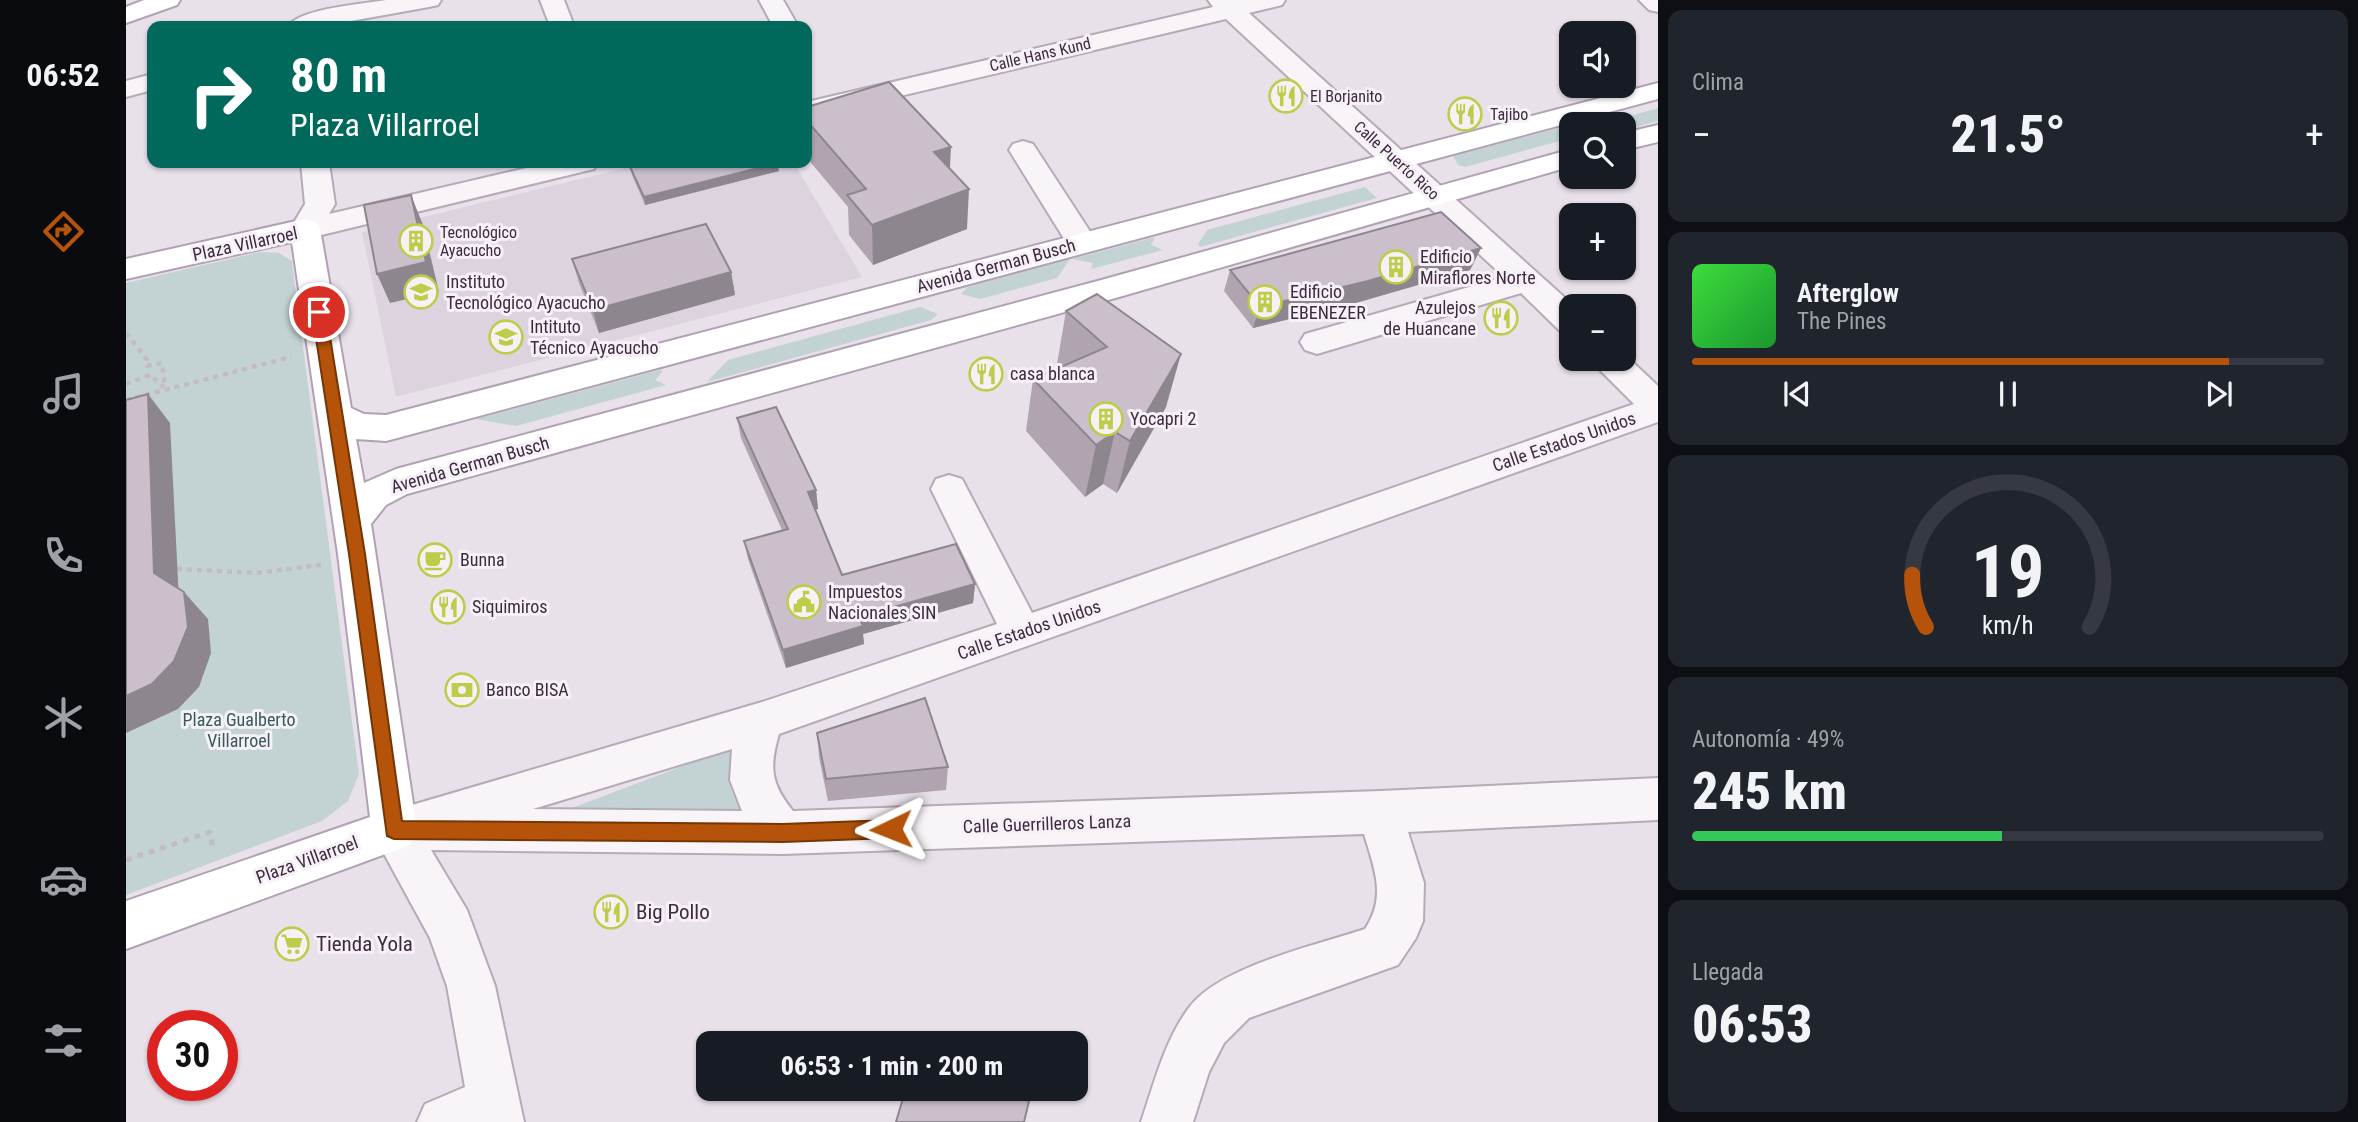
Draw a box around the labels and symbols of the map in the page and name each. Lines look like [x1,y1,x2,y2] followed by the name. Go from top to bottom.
[988,34,1093,75] street label: Calle Hans Kund
[1267,77,1305,115] restaurant icon: El Borjanito
[1310,87,1382,106] place label: El Borjanito
[1446,95,1484,133] restaurant icon: Tajibo
[1490,105,1528,124] place label: Tajibo
[1350,117,1443,204] street label: Calle Puerto Rico
[190,222,299,265] street label: Plaza Villarroel
[397,222,435,260] building icon: Tecnológico Ayacucho
[440,223,517,260] place label: Tecnológico Ayacucho
[914,234,1078,297] street label: Avenida German Busch
[1420,246,1536,288] place label: Edificio Miraflores Norte
[1377,248,1415,286] building icon: Edificio Miraflores Norte
[446,271,606,313] place label: Instituto Tecnológico Ayacucho
[402,273,440,311] school or university icon: Instituto Tecnológico Ayacucho
[1290,281,1366,323] place label: Edificio EBENEZER
[289,282,349,342] pin
[1246,283,1284,321] building icon: Edificio EBENEZER
[1383,297,1476,339] place label: Azulejos de Huancane
[1482,299,1520,337] restaurant icon: Azulejos de Huancane
[530,316,659,358] place label: Intituto Técnico Ayacucho
[487,318,525,356] school or university icon: Intituto Técnico Ayacucho
[967,355,1005,393] restaurant icon: casa blanca
[1010,363,1095,384] place label: casa blanca
[1087,400,1125,438] building icon: Yocapri 2
[1489,407,1638,476] street label: Calle Estados Unidos
[1130,408,1196,429] place label: Yocapri 2
[388,432,551,497] street label: Avenida German Busch
[416,541,454,579] cafe icon: Bunna
[460,549,505,570] place label: Bunna
[828,581,937,623] place label: Impuestos Nacionales SIN
[785,583,823,621] public building icon: Impuestos Nacionales SIN
[429,588,467,626] restaurant icon: Siquimiros
[954,595,1103,664] street label: Calle Estados Unidos
[472,596,548,617] place label: Siquimiros
[443,671,481,709] bank icon: Banco BISA
[486,679,569,700] place label: Banco BISA
[183,709,295,751] park label: Plaza Gualberto Villarroel
[854,792,928,866] position arrow
[962,810,1131,837] street label: Calle Guerrilleros Lanza
[253,831,361,888] street label: Plaza Villarroel
[592,893,630,931] restaurant icon: Big Pollo
[636,900,710,924] place label: Big Pollo
[273,925,311,963] supermarket icon: Tienda Yola
[316,932,413,956] place label: Tienda Yola
[147,1010,238,1101] speed limit sign: 30

